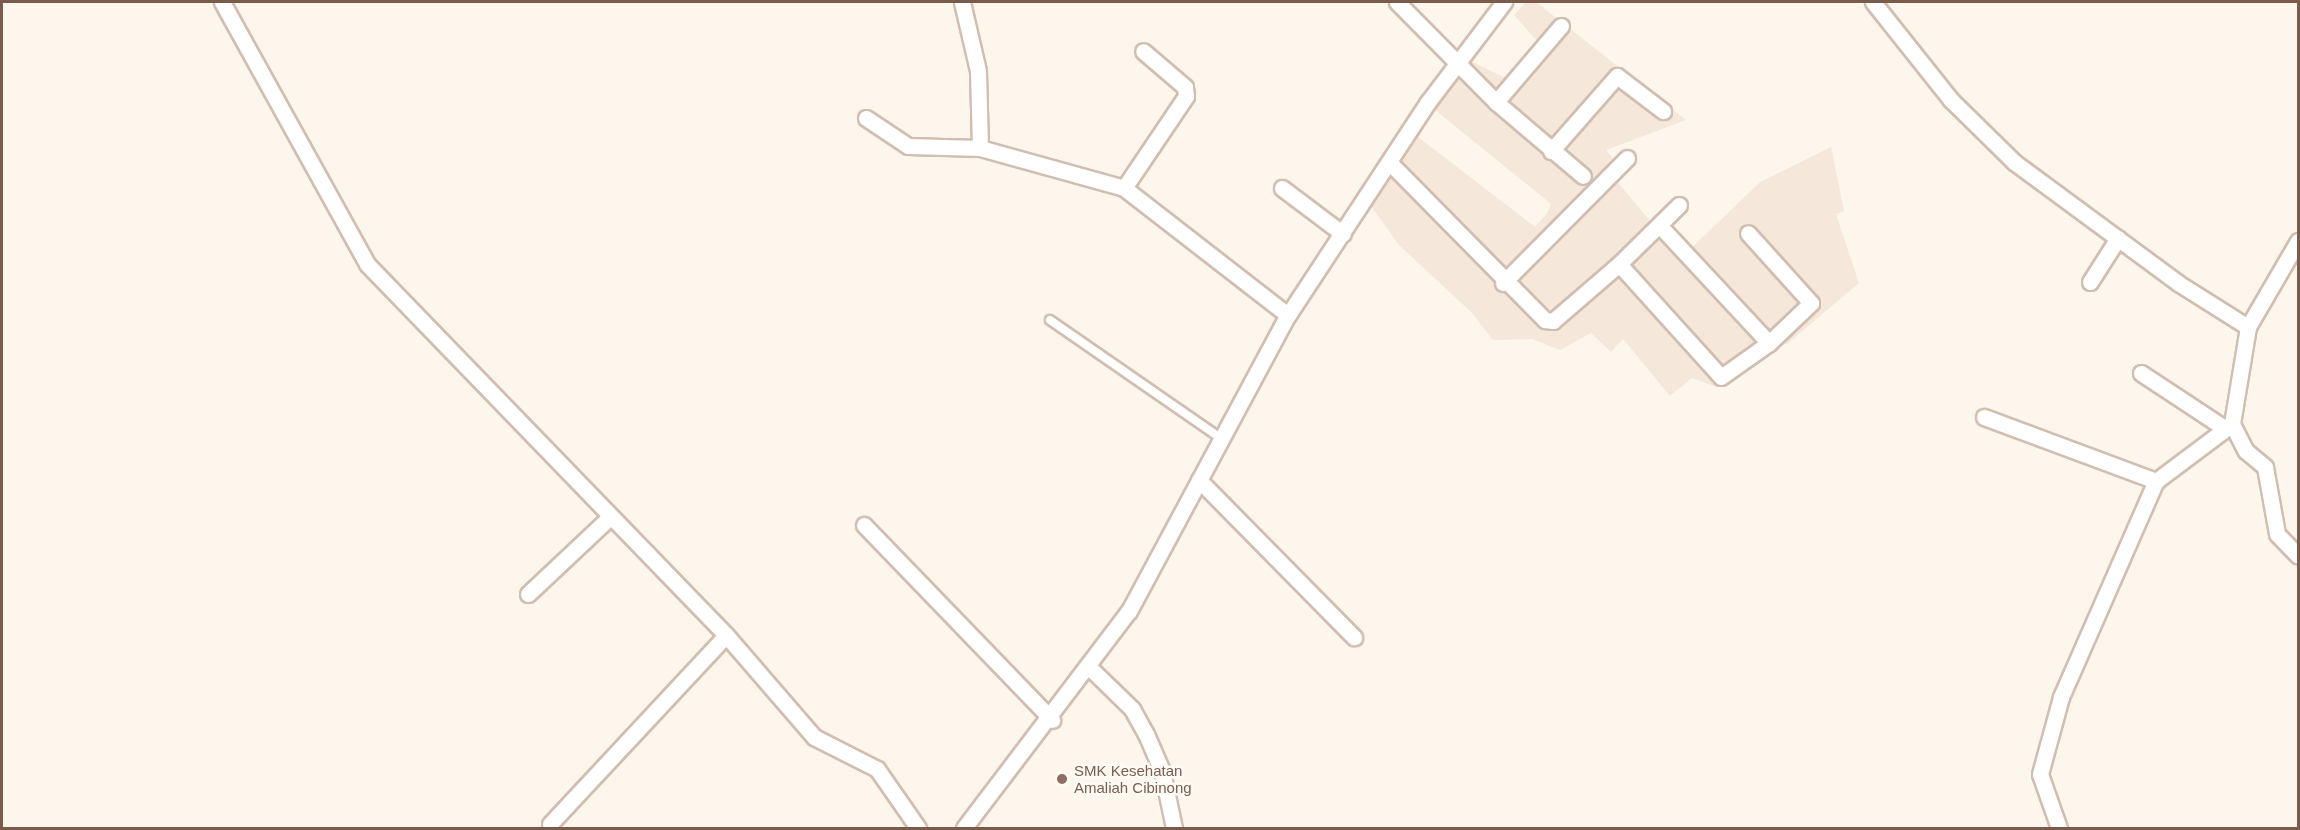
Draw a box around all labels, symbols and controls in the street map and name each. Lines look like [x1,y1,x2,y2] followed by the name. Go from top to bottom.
[1074,761,1192,796] place label: SMK Kesehatan Amaliah Cibinong
[1055,772,1069,786] marker: SMK Kesehatan Amaliah Cibinong

